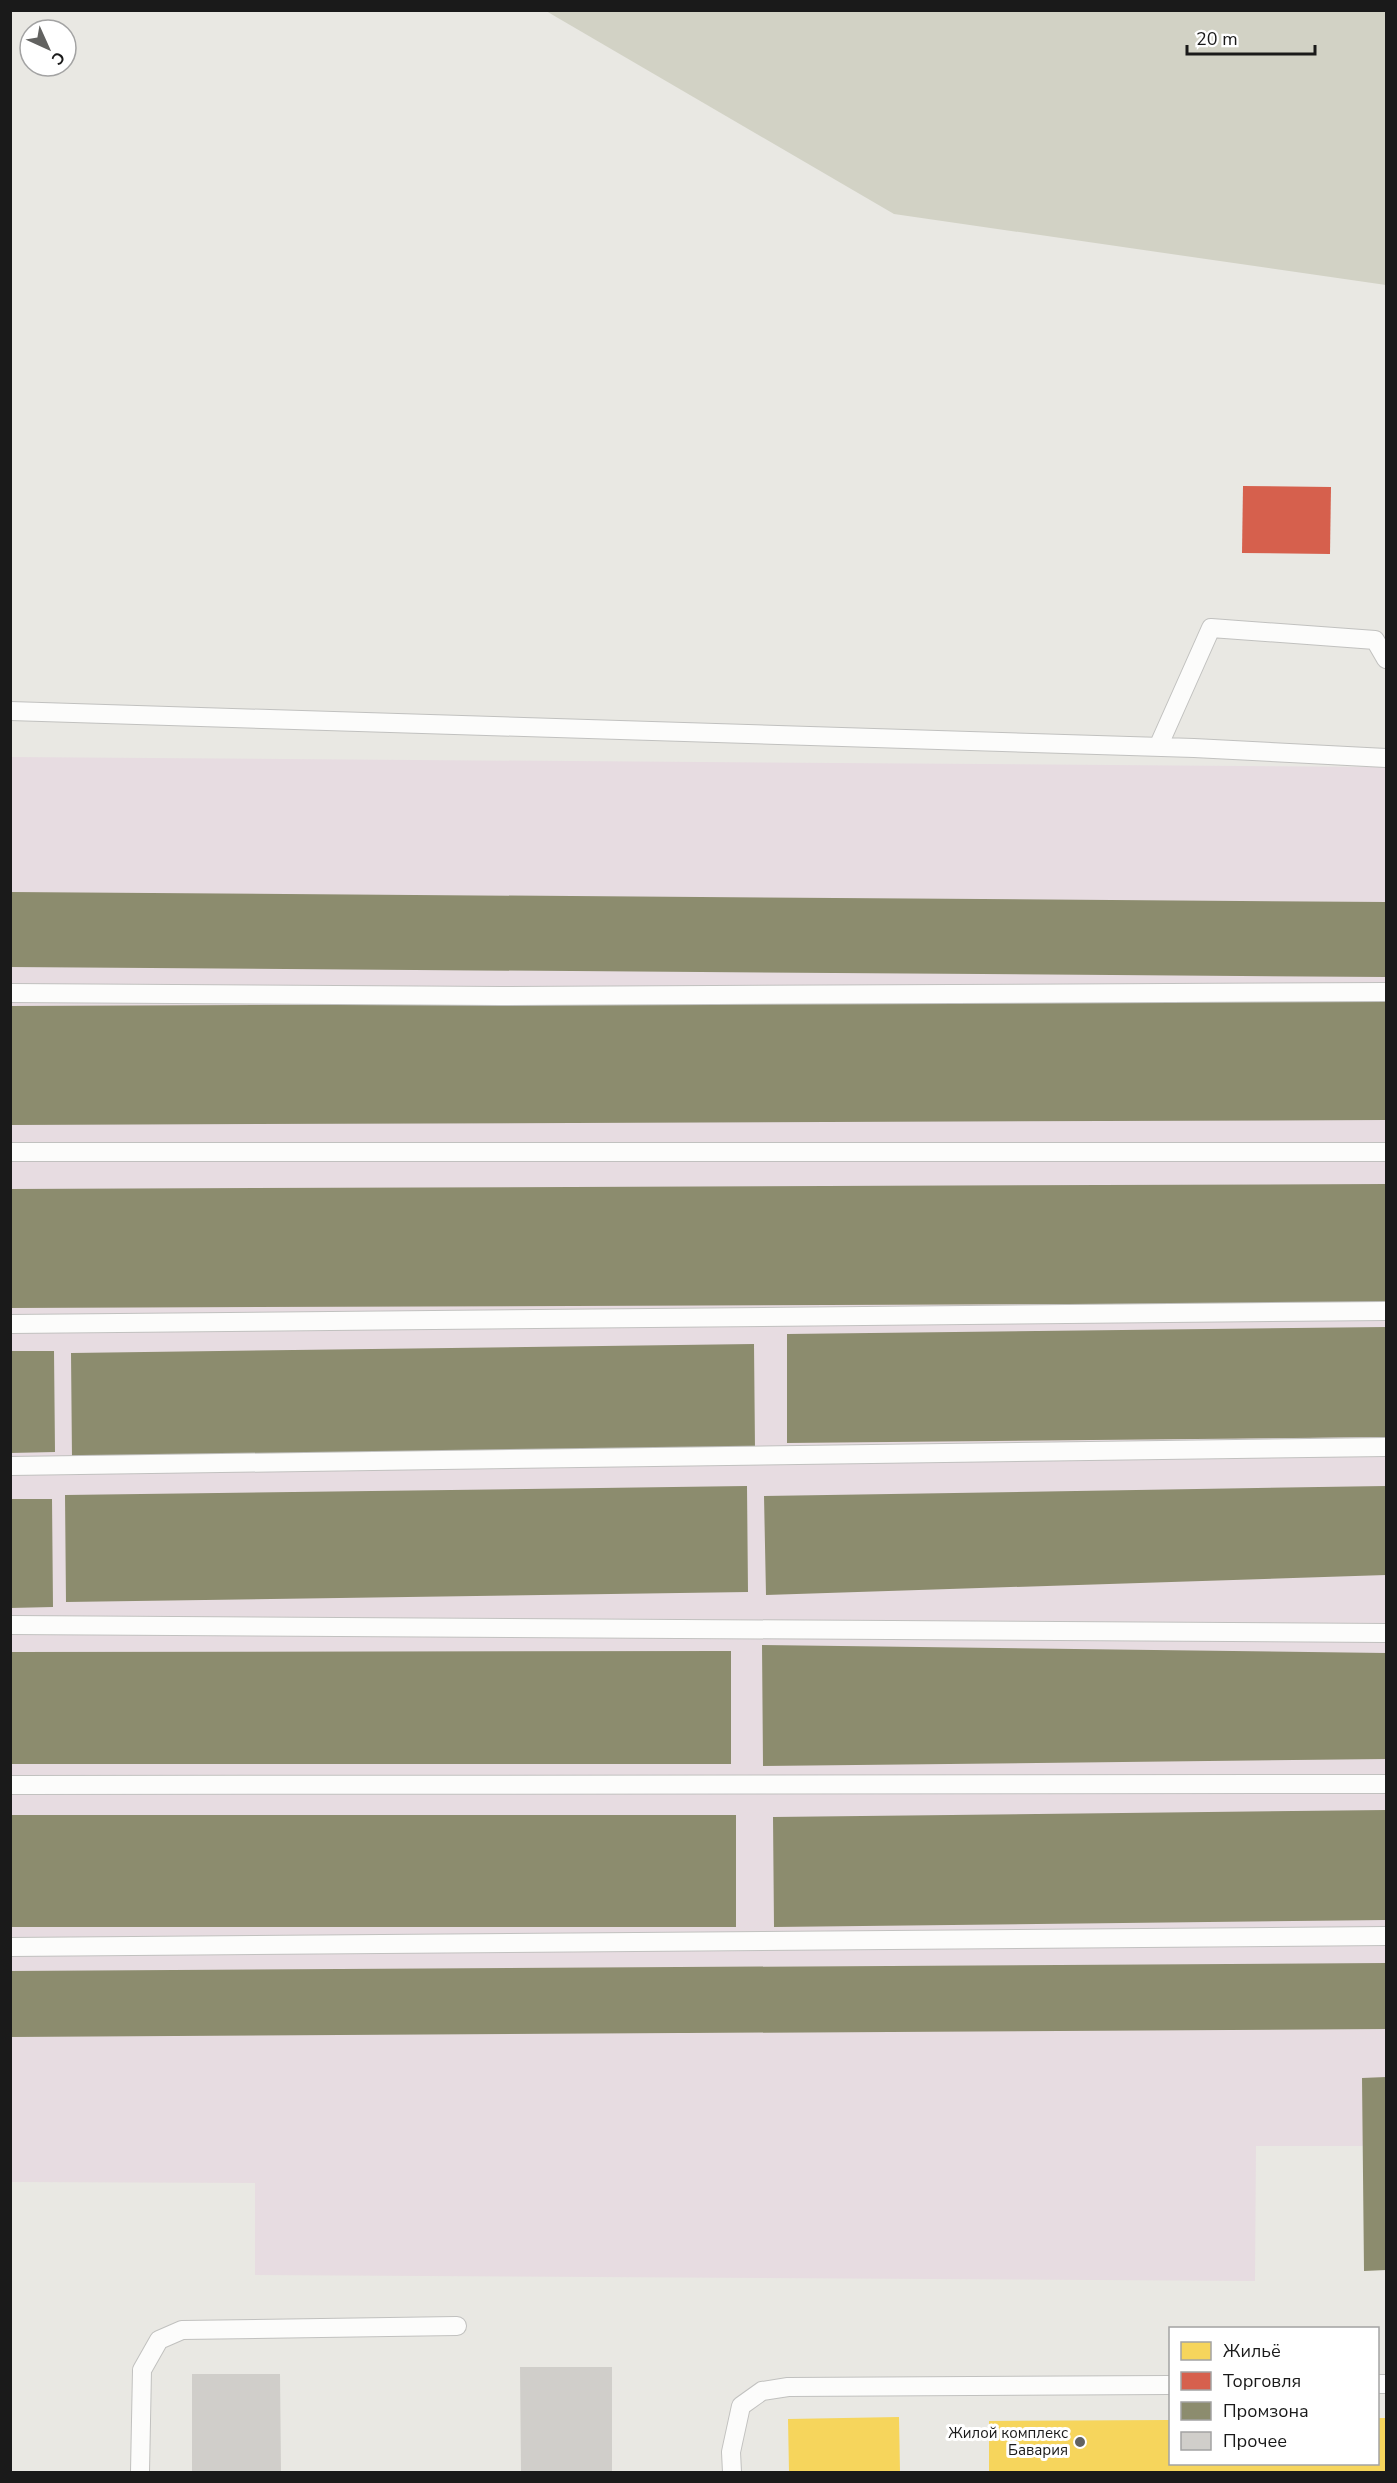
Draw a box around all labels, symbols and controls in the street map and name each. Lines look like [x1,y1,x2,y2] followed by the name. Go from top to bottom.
[18,18,78,78] north arrow
[1187,18,1314,56] scale bar
[1196,27,1238,51] text: 20 m
[46,46,70,70] text: С
[1169,2327,1379,2465] legend
[1223,2339,1281,2363] text: Жильё
[1223,2369,1301,2393] text: Торговля
[1223,2399,1309,2423] text: Промзона
[948,2423,1068,2460] place label: Жилой комплекс Бавария
[1223,2429,1287,2453] text: Прочее
[1073,2435,1087,2449] marker: Жилой комплекс Бавария

